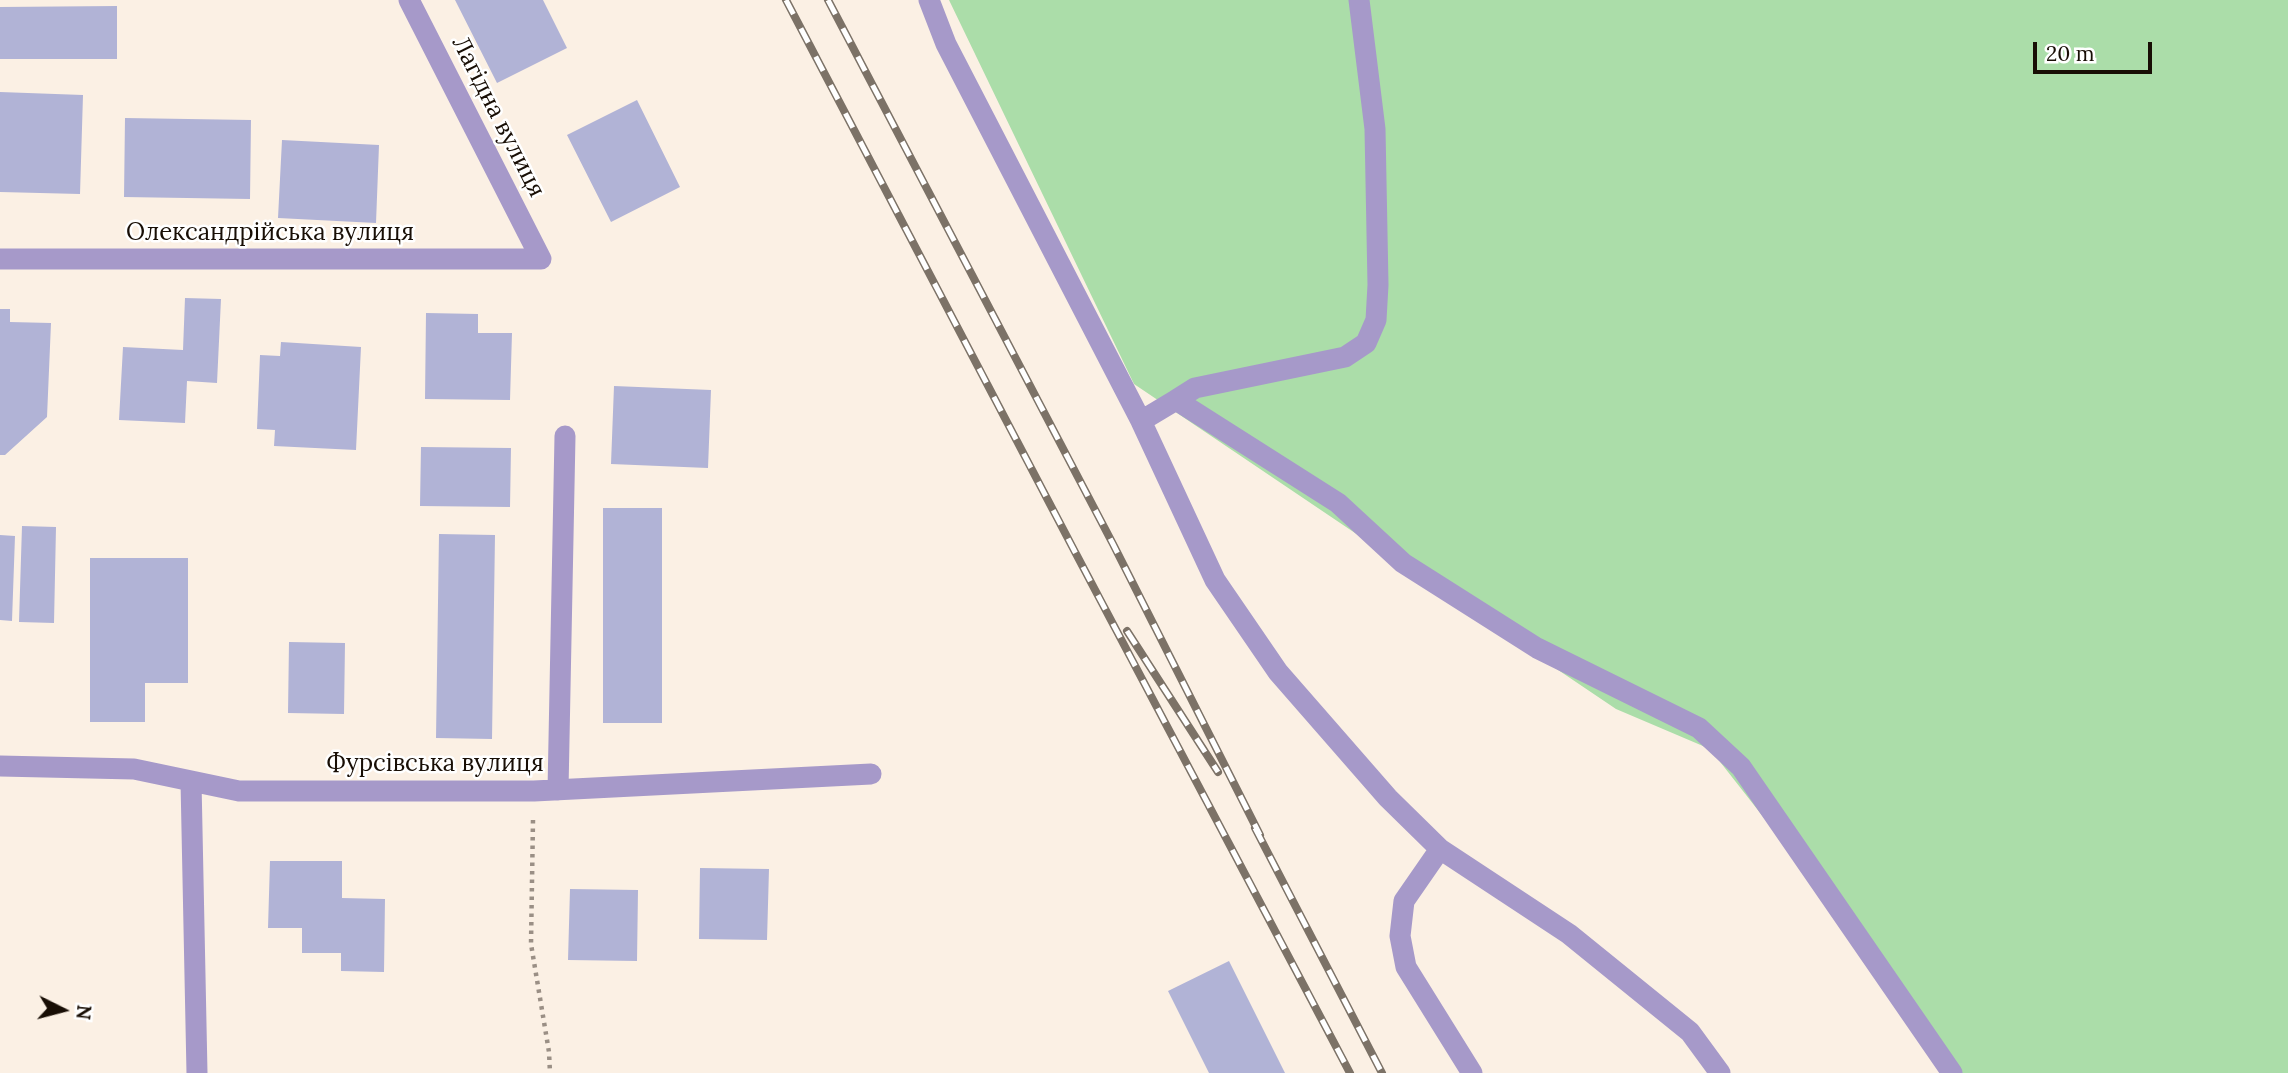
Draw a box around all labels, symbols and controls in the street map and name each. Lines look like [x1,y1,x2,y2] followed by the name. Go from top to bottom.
[2036,28,2155,72] scale bar
[445,32,551,202] street label: Лагідна вулиця
[2046,40,2095,67] text: 20 m
[126,219,414,247] street label: Олександрійська вулиця
[326,750,544,778] street label: Фурсівська вулиця
[28,975,98,1045] north arrow
[71,1004,97,1021] text: N

